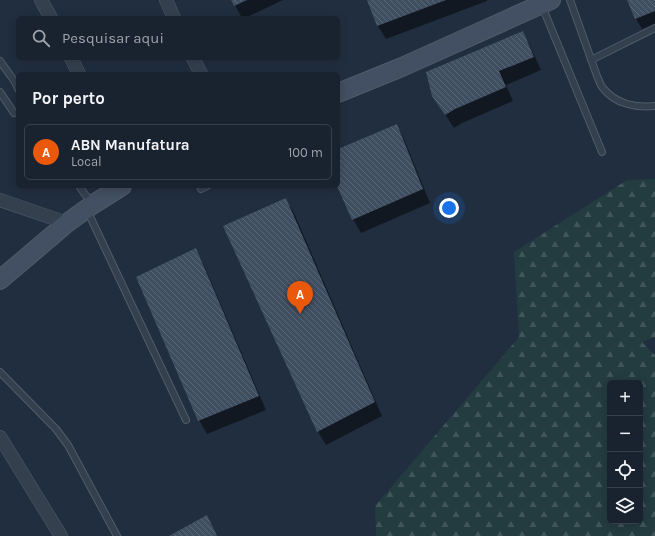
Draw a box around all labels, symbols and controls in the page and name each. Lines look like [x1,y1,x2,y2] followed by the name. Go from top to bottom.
[16,16,340,60] search box
[30,27,52,49] icon: search
[62,29,164,47] text: Pesquisar aqui
[32,88,105,108] text: Por perto
[71,136,190,154] text: ABN Manufatura
[42,145,50,160] text: A
[288,145,323,160] text: 100 m
[71,154,102,169] text: Local
[439,198,459,218] your location
[287,281,313,314] pin: A
[607,380,643,524] map controls
[607,380,643,416] button: +
[607,416,643,452] button: −
[607,452,643,488] button: locate
[607,488,643,524] button: layers

